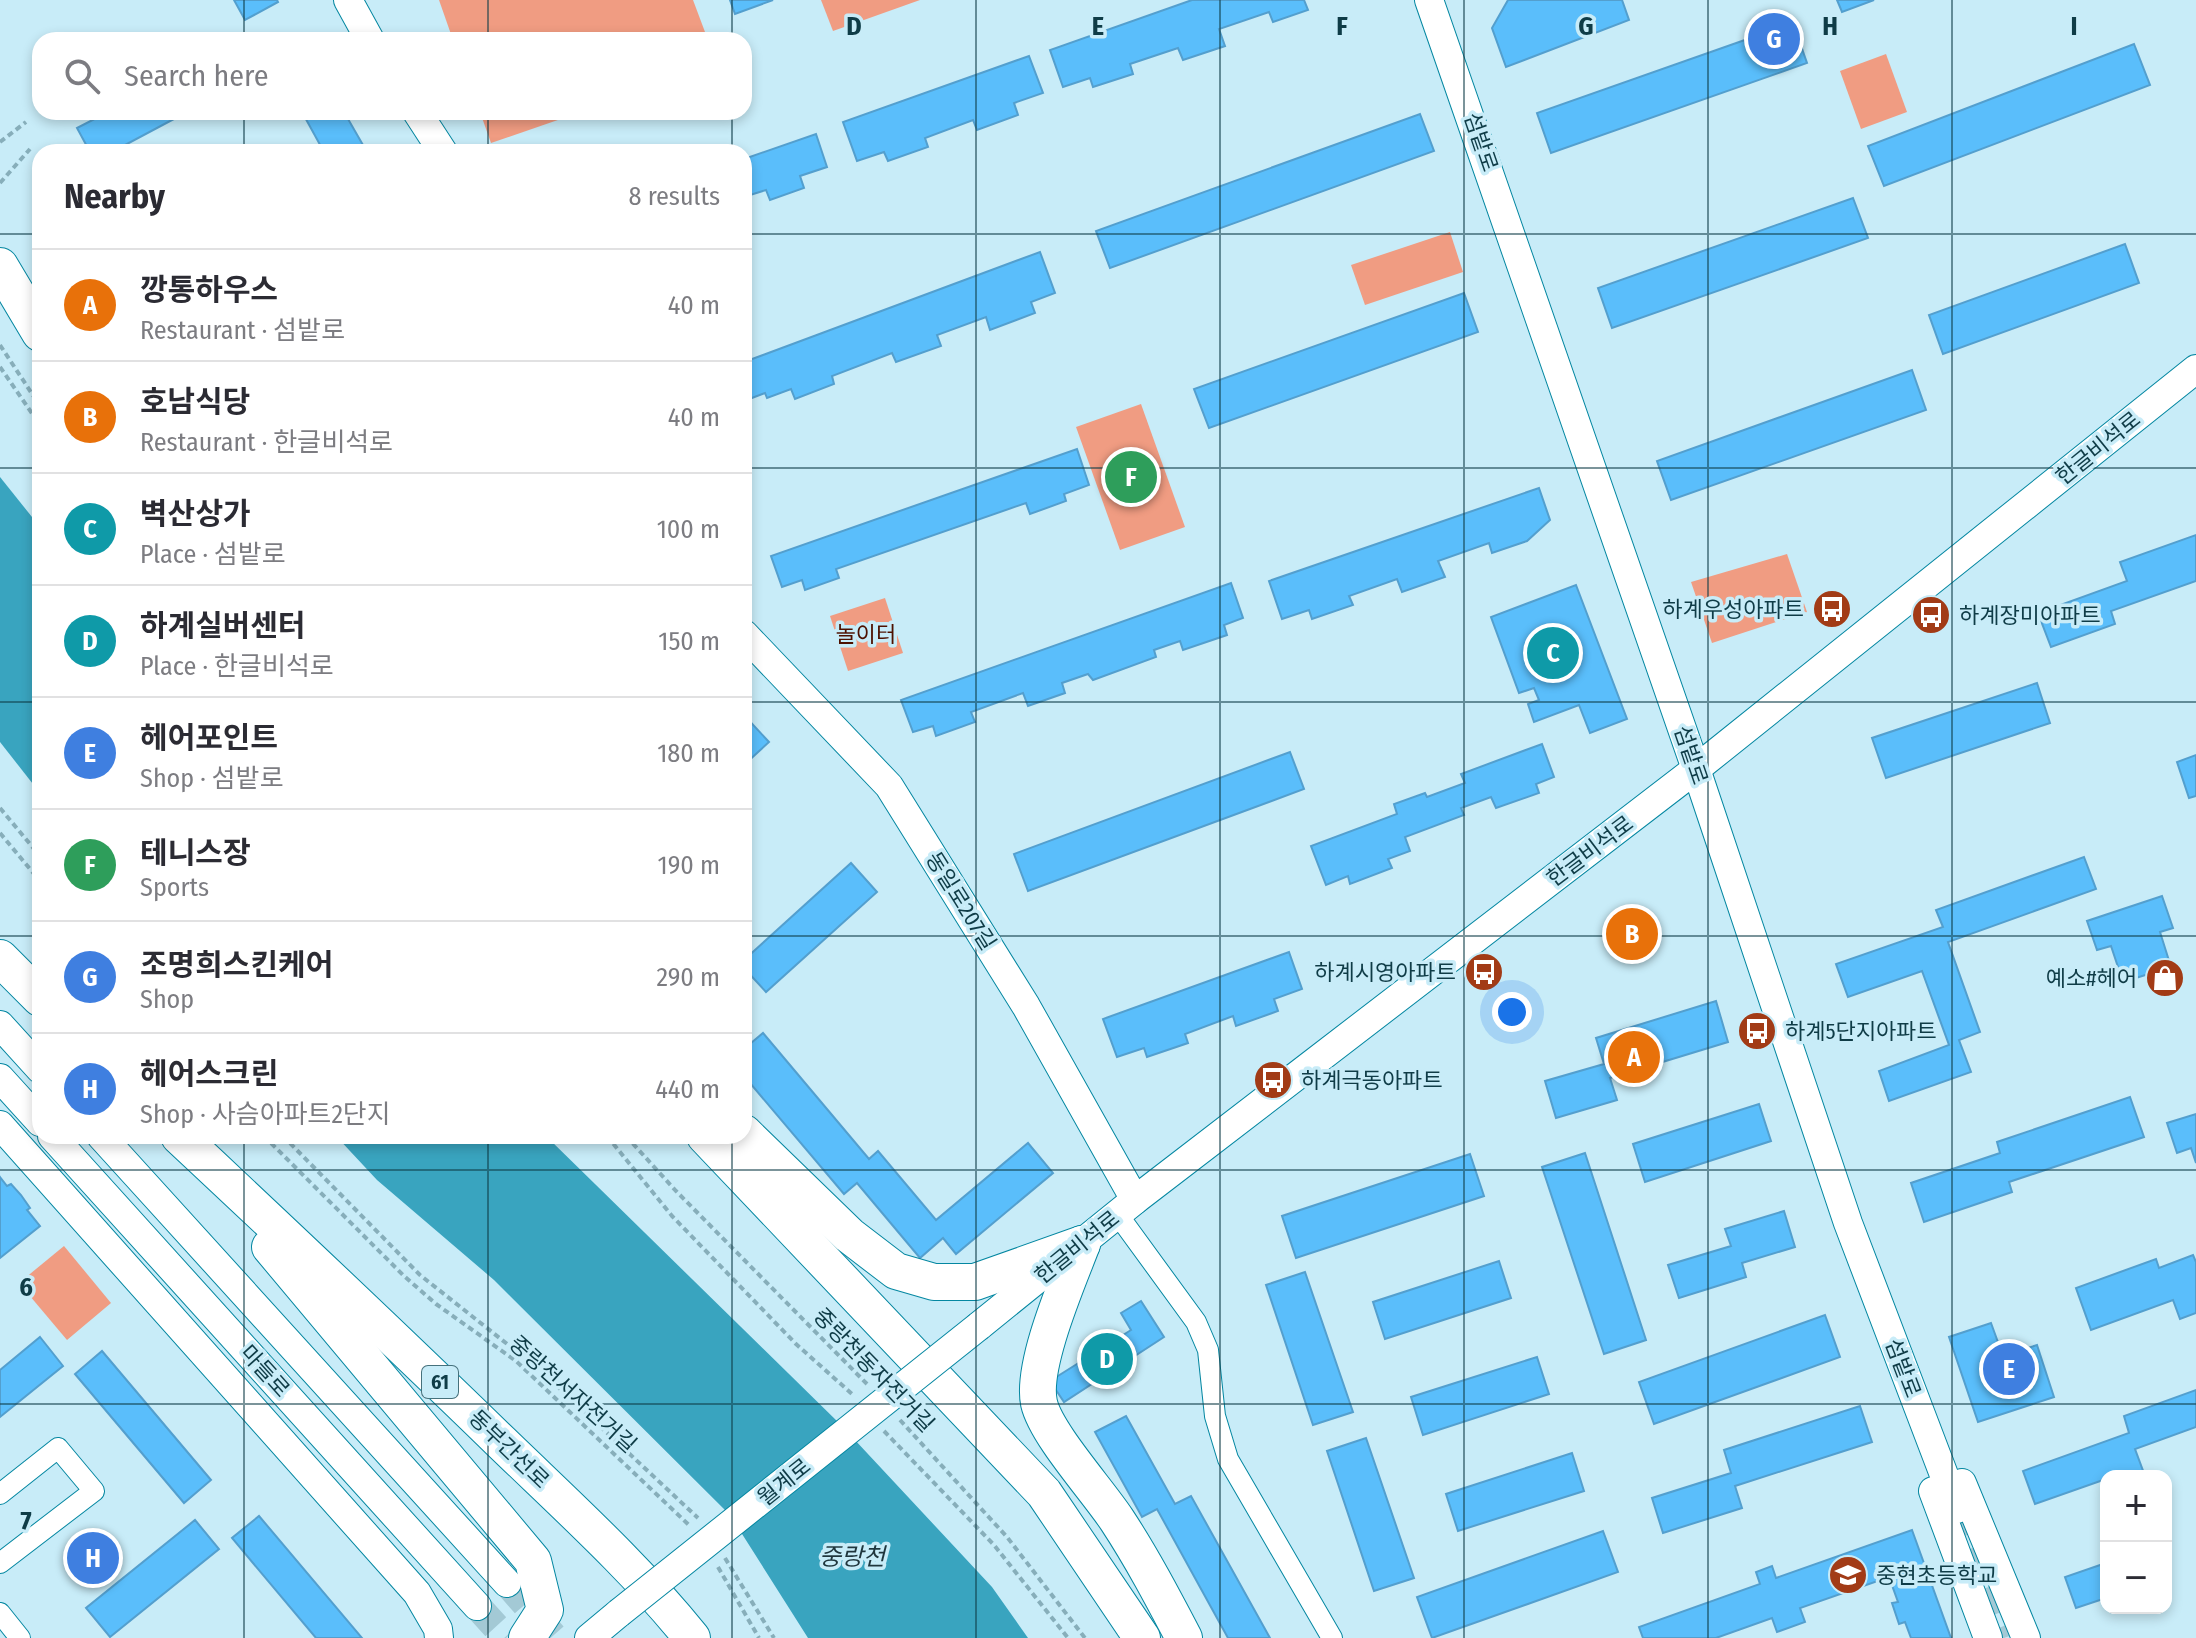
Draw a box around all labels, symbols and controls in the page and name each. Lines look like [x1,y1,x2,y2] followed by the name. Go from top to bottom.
[1748,9,1800,69] pin: G
[846,11,862,42] text: D
[1092,11,1104,42] text: E
[1336,11,1348,42] text: F
[1578,11,1594,42] text: G
[1822,11,1838,42] text: H
[2071,11,2078,42] text: I
[32,32,752,120] search box
[60,54,104,98] icon: search
[124,58,269,94] text: Search here
[1458,109,1504,175] street label: 섬밭로
[64,176,165,217] text: Nearby
[629,181,720,212] text: 8 results
[140,272,278,308] text: 깡통하우스
[83,290,97,321] text: A
[668,290,720,321] text: 40 m
[140,315,345,346] text: Restaurant · 섬밭로
[140,384,250,420] text: 호남식당
[83,402,97,433] text: B
[668,402,720,433] text: 40 m
[2050,406,2146,490] street label: 한글비석로
[140,427,393,458] text: Restaurant · 한글비석로
[1105,447,1157,507] pin: F
[140,496,250,532] text: 벽산상가
[83,514,97,545] text: C
[657,514,720,545] text: 100 m
[140,539,286,570] text: Place · 섬밭로
[1811,588,1853,630] bus stop icon: 하계우성아파트
[1910,594,1952,636] bus stop icon: 하계장미아파트
[1662,596,1804,623] place label: 하계우성아파트
[1959,602,2101,629] place label: 하계장미아파트
[140,608,306,644] text: 하계실버센터
[836,621,896,648] park label: 놀이터
[1527,623,1579,683] pin: C
[82,626,98,657] text: D
[658,626,720,657] text: 150 m
[140,651,334,682] text: Place · 한글비석로
[140,720,278,756] text: 헤어포인트
[1668,722,1714,788] street label: 섬밭로
[84,738,96,769] text: E
[657,738,720,769] text: 180 m
[140,763,284,794] text: Shop · 섬밭로
[1541,810,1639,892] street label: 한글비석로
[140,835,250,871] text: 테니스장
[920,847,1002,955] street label: 동일로207길
[84,850,96,881] text: F
[658,850,720,881] text: 190 m
[140,872,209,903] text: Sports
[1606,904,1658,964] pin: B
[140,947,333,983] text: 조명희스킨케어
[1463,951,1505,993] bus stop icon: 하계시영아파트
[2144,957,2186,999] shop icon: 예소#헤어
[1314,959,1456,986] place label: 하계시영아파트
[82,962,98,993] text: G
[656,962,720,993] text: 290 m
[2046,965,2137,992] place label: 예소#헤어
[140,984,194,1015] text: Shop
[1492,992,1532,1032] your location
[1736,1010,1778,1052] bus stop icon: 하계5단지아파트
[1785,1018,1937,1045] place label: 하계5단지아파트
[1608,1027,1660,1087] pin: A
[140,1056,278,1092] text: 헤어스크린
[1252,1059,1294,1101] bus stop icon: 하계극동아파트
[1301,1067,1443,1094] place label: 하계극동아파트
[82,1074,98,1105] text: H
[655,1074,720,1105] text: 440 m
[140,1099,391,1130] text: Shop · 사슴아파트2단지
[1029,1205,1125,1289] street label: 한글비석로
[19,1272,33,1303] text: 6
[808,1302,940,1438] street label: 중랑천동자전거길
[1081,1329,1133,1389] pin: D
[504,1330,642,1458] street label: 중랑천서자전거길
[1880,1335,1926,1401] street label: 섬밭로
[235,1339,295,1403] street label: 마들로
[1983,1339,2035,1399] pin: E
[422,1366,458,1398] road number: 61
[463,1404,555,1494] street label: 동부간선로
[752,1452,816,1512] street label: 월계로
[2100,1470,2172,1614] map controls
[2100,1470,2172,1542] button: +
[20,1506,32,1537] text: 7
[67,1528,119,1588] pin: H
[2100,1542,2172,1614] button: −
[819,1543,888,1571] water label: 중랑천
[1827,1554,1869,1596] school or university icon: 중현초등학교
[1876,1562,1997,1589] place label: 중현초등학교

